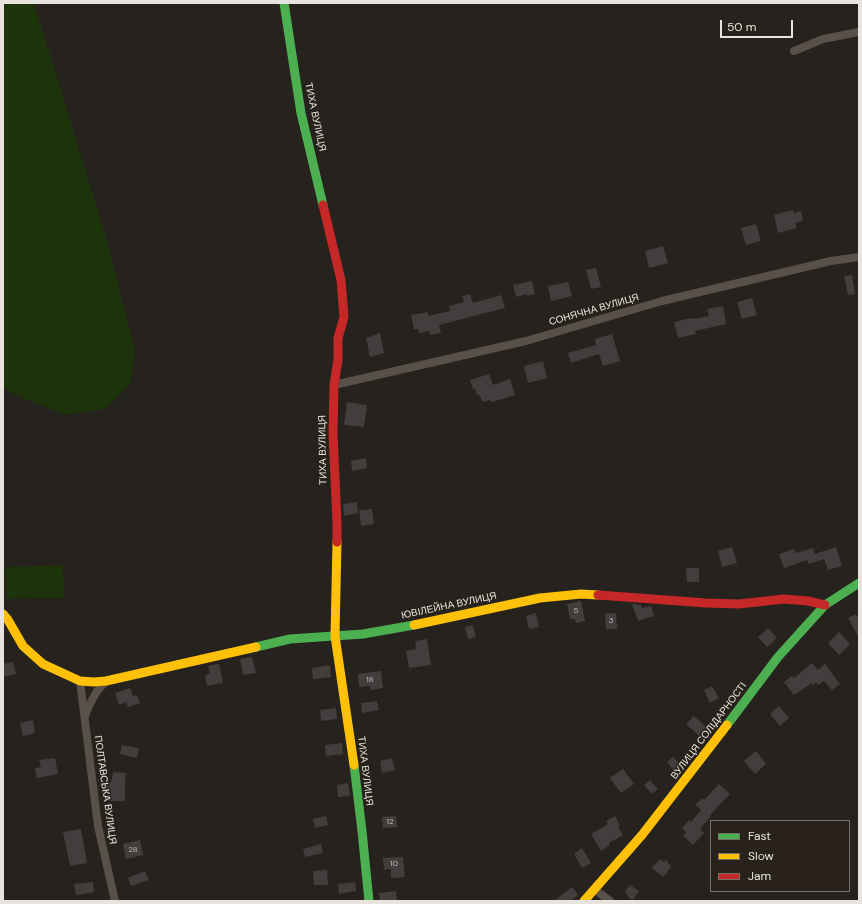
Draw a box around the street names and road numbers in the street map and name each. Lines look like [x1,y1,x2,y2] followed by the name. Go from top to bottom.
[302,82,328,152] street label: ТИХА ВУЛИЦЯ
[548,291,640,329] street label: СОНЯЧНА ВУЛИЦЯ
[316,415,330,485] street label: ТИХА ВУЛИЦЯ
[400,590,498,622] street label: ЮВІЛЕЙНА ВУЛИЦЯ
[669,680,749,782] street label: ВУЛИЦЯ СОЛІДАРНОСТІ
[91,735,119,845] street label: ПОЛТАВСЬКА ВУЛИЦЯ
[355,736,375,806] street label: ТИХА ВУЛИЦЯ

